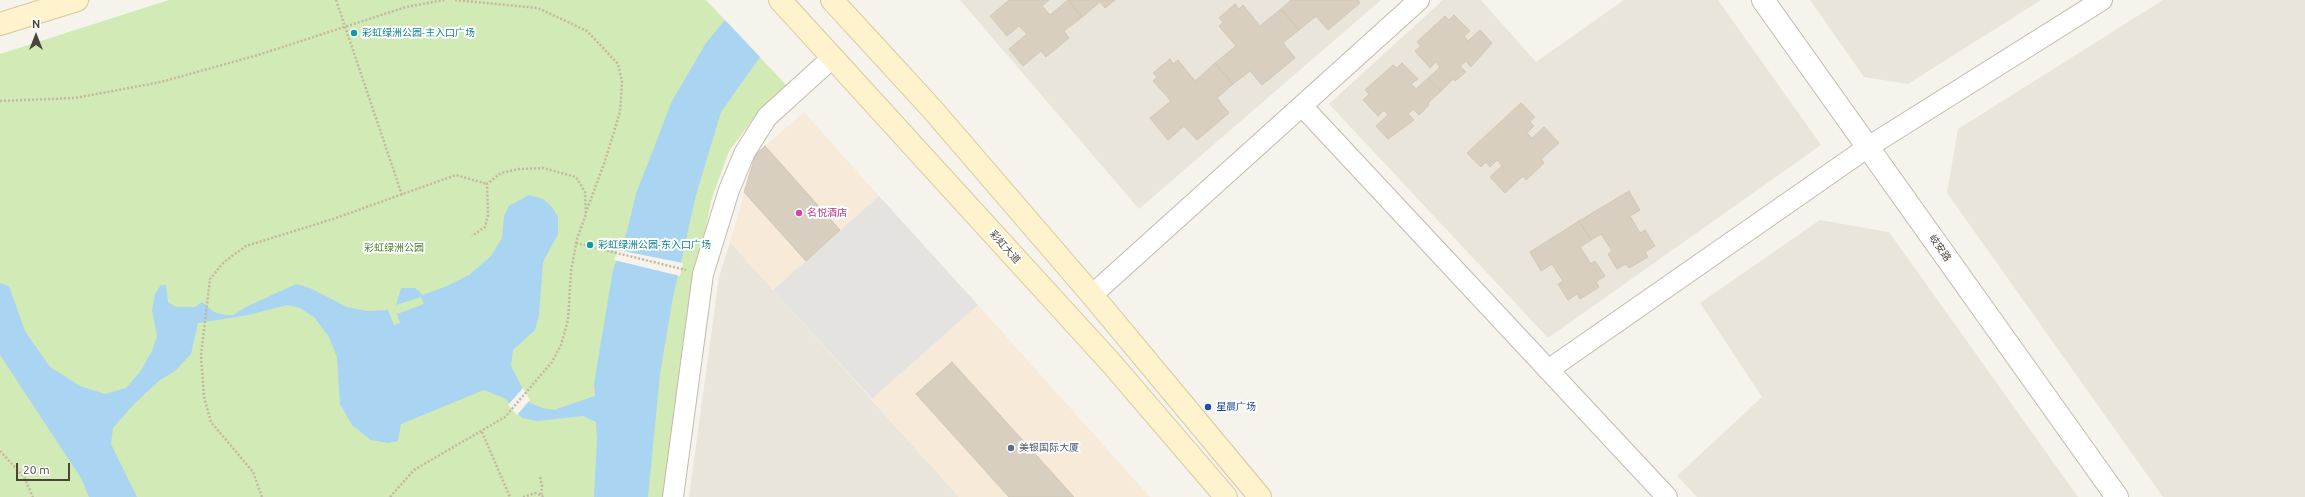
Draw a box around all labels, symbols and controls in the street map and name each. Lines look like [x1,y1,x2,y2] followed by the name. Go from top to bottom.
[16,16,56,56] north arrow
[32,18,40,30] text: N
[362,27,475,39] place label: 彩虹绿洲公园-主入口广场
[349,28,359,38] marker: 彩虹绿洲公园-主入口广场
[807,207,847,219] place label: 名悦酒店
[794,208,804,218] marker: 名悦酒店
[987,228,1023,266] street label: 彩虹大道
[1926,232,1954,264] street label: 岐安路
[598,239,711,251] place label: 彩虹绿洲公园-东入口广场
[585,240,595,250] marker: 彩虹绿洲公园-东入口广场
[364,242,424,254] park label: 彩虹绿洲公园
[1216,401,1256,413] place label: 星晨广场
[1203,402,1213,412] marker: 星晨广场
[1019,442,1079,454] place label: 美银国际大厦
[1006,443,1016,453] marker: 美银国际大厦
[18,455,72,481] scale bar
[23,463,50,476] text: 20 m

